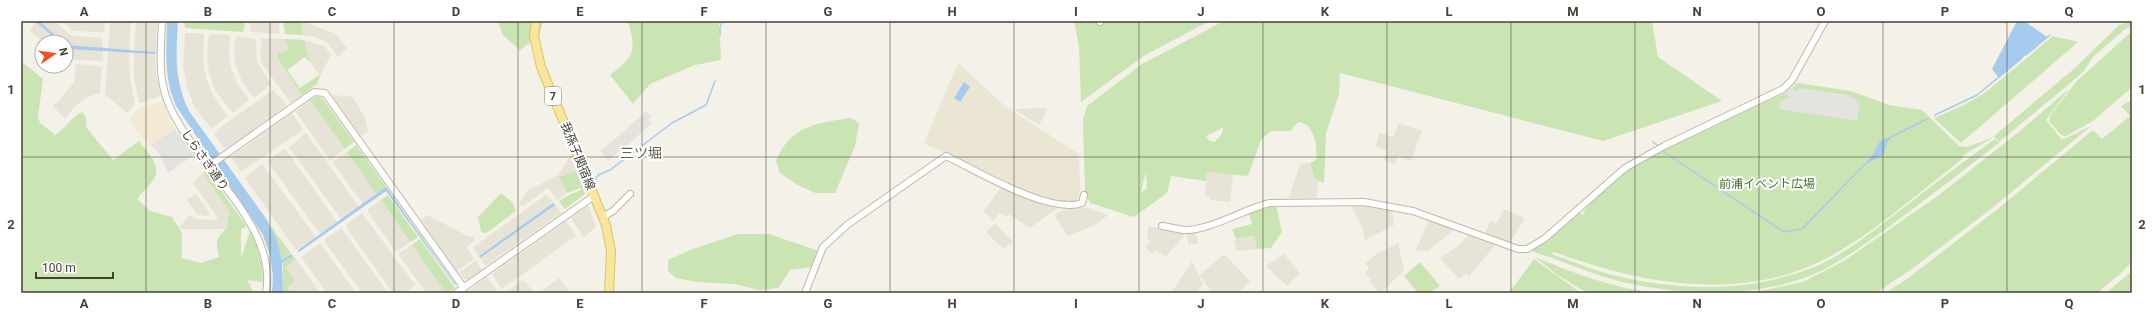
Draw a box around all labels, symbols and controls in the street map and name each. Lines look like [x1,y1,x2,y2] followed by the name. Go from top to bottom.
[80,4,89,19] text: A
[204,4,212,19] text: B
[328,4,337,19] text: C
[452,4,460,19] text: D
[576,4,584,19] text: E
[700,4,708,19] text: F
[824,4,833,19] text: G
[947,4,957,19] text: H
[1074,4,1078,19] text: I
[1197,4,1205,19] text: J
[1321,4,1330,19] text: K
[1445,4,1453,19] text: L
[1567,4,1579,19] text: M
[1692,4,1702,19] text: N
[1817,4,1826,19] text: O
[1941,4,1949,19] text: P
[2065,4,2074,19] text: Q
[34,34,74,74] north arrow
[56,47,71,57] text: N
[7,82,15,97] text: 1
[2138,82,2146,97] text: 1
[545,87,561,105] road number: 7
[558,120,598,192] street label: 我孫子関宿線
[179,126,231,194] street label: しらさぎ通り
[620,145,662,161] district label: 三ツ堀
[1719,177,1815,191] park label: 前浦イベント広場
[7,217,15,232] text: 2
[2138,217,2146,232] text: 2
[36,254,113,280] scale bar
[42,261,76,275] text: 100 m
[80,296,89,311] text: A
[204,296,212,311] text: B
[328,296,337,311] text: C
[452,296,460,311] text: D
[576,296,584,311] text: E
[700,296,708,311] text: F
[824,296,833,311] text: G
[947,296,957,311] text: H
[1074,296,1078,311] text: I
[1197,296,1205,311] text: J
[1321,296,1330,311] text: K
[1445,296,1453,311] text: L
[1567,296,1579,311] text: M
[1692,296,1702,311] text: N
[1817,296,1826,311] text: O
[1941,296,1949,311] text: P
[2065,296,2074,311] text: Q

